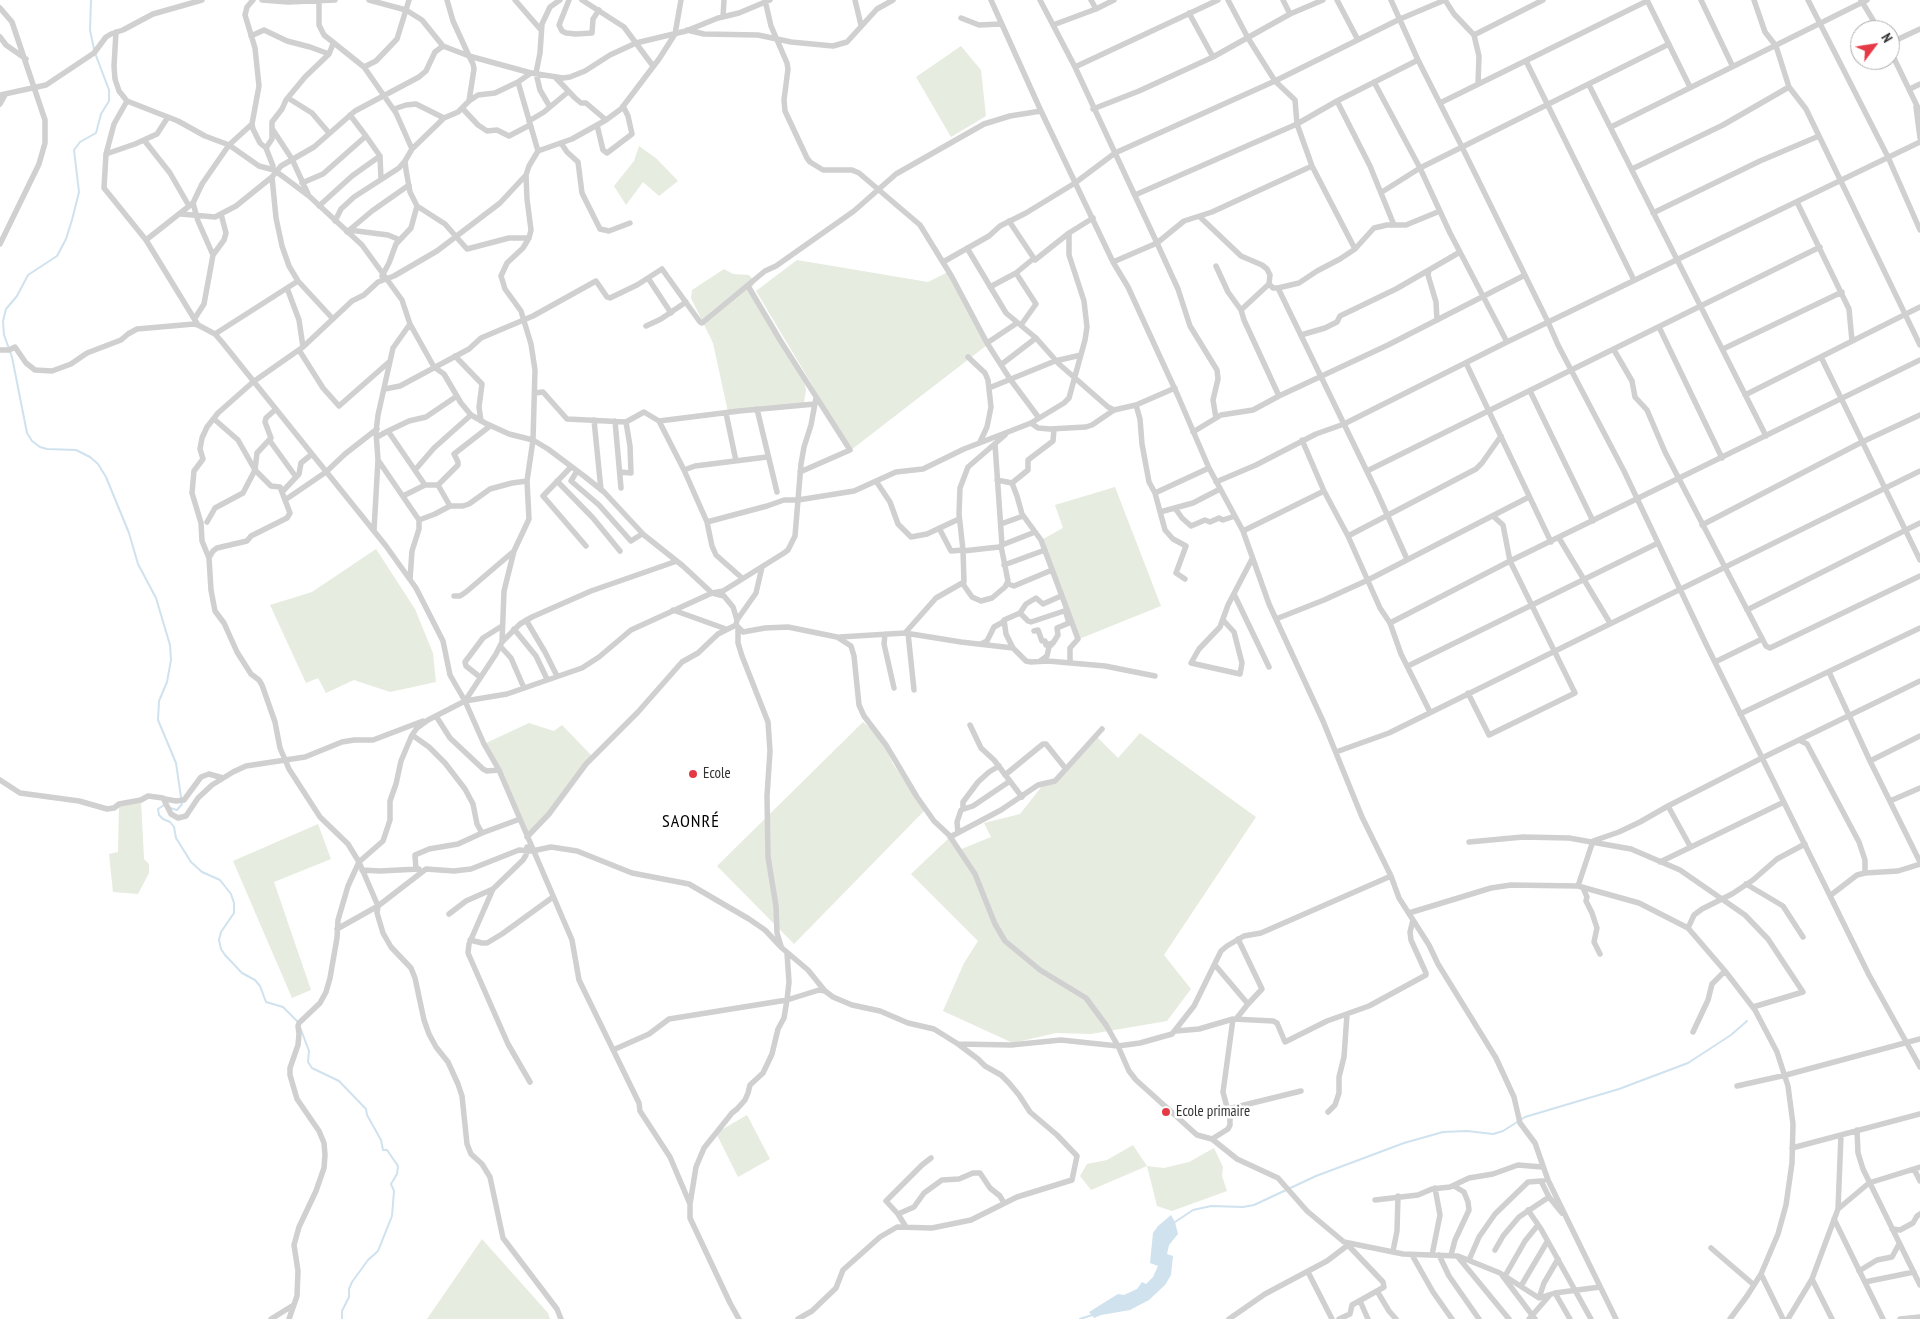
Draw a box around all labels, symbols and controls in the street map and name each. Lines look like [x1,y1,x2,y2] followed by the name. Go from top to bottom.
[1850,20,1900,70] north arrow
[1877,30,1897,46] text: N
[703,765,731,783] place label: Ecole
[687,768,699,780] marker: Ecole
[661,811,721,833] district label: SAONRÉ
[1176,1103,1250,1121] place label: Ecole primaire
[1160,1106,1172,1118] marker: Ecole primaire

